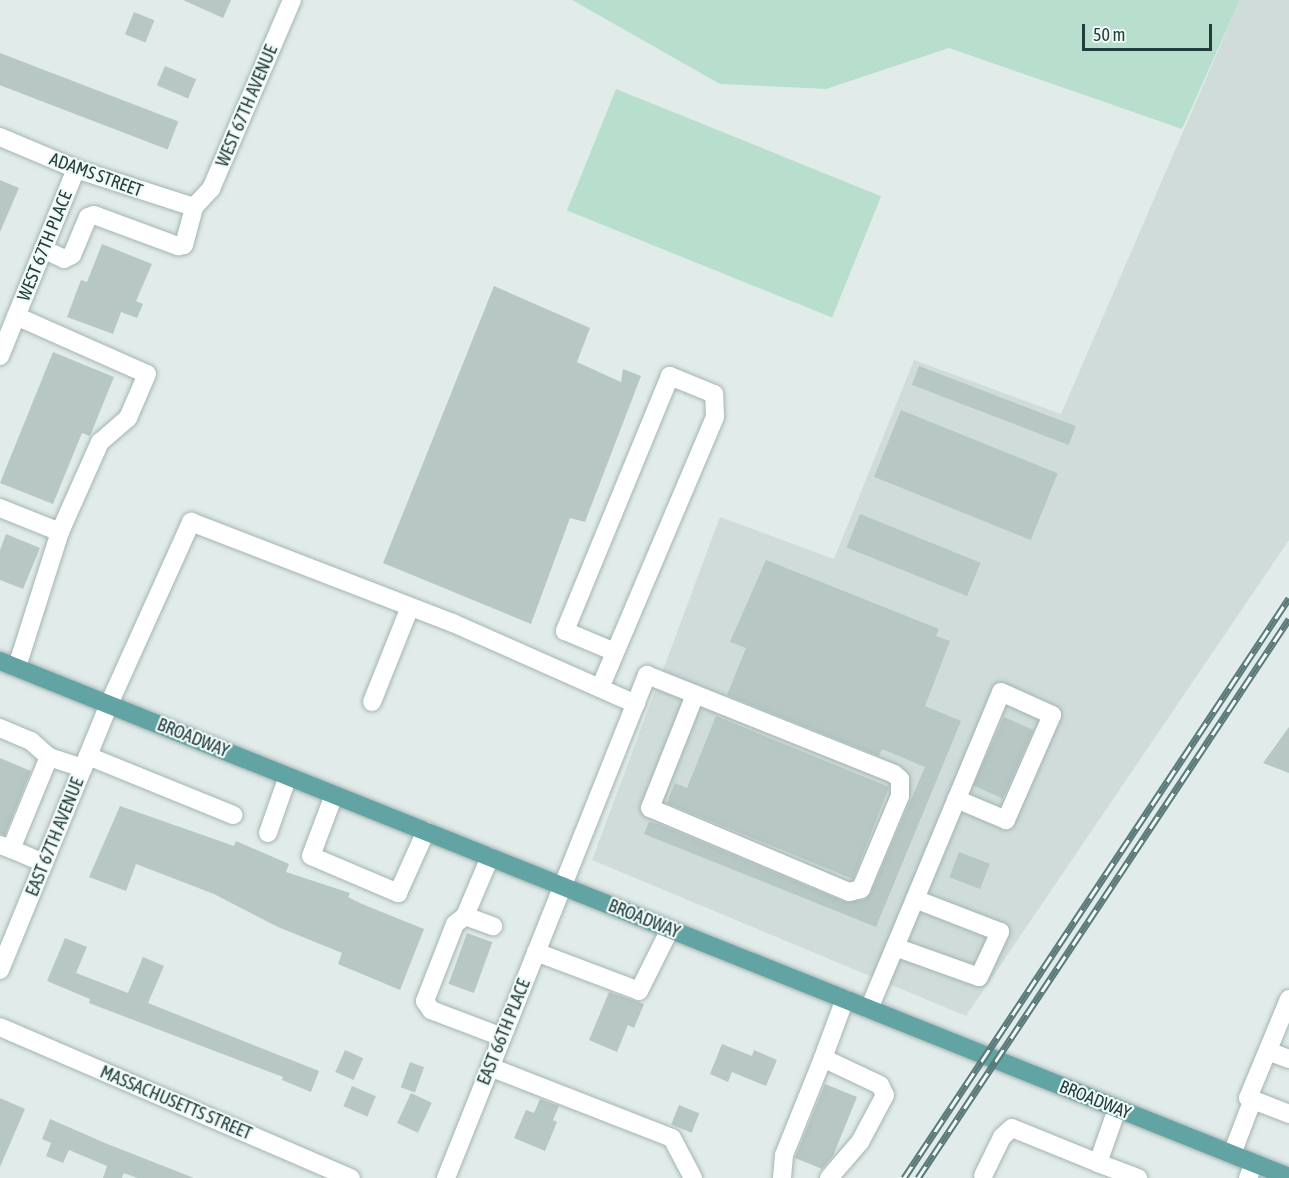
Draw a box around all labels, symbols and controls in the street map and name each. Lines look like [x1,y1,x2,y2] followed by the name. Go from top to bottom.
[1085,12,1216,50] scale bar
[1093,24,1125,45] text: 50 m
[212,42,282,170] street label: WEST 67TH AVENUE
[46,148,146,202] street label: ADAMS STREET
[13,188,77,304] street label: WEST 67TH PLACE
[154,714,232,762] street label: BROADWAY
[21,775,89,899] street label: EAST 67TH AVENUE
[605,895,683,943] street label: BROADWAY
[473,976,535,1088] street label: EAST 66TH PLACE
[97,1061,255,1145] street label: MASSACHUSETTS STREET
[1056,1076,1134,1124] street label: BROADWAY

